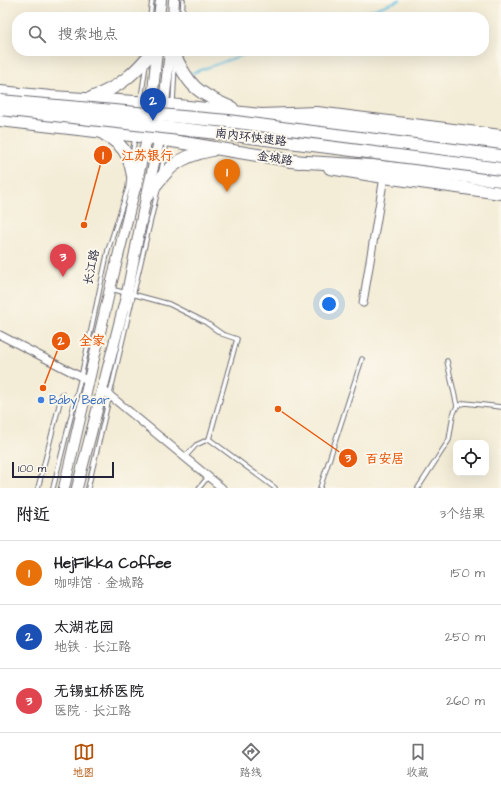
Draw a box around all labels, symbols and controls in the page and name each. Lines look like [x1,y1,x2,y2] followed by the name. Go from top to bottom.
[12,12,489,56] search box
[26,23,48,45] icon: search
[58,24,118,45] text: 搜索地点
[140,88,166,121] pin: 2
[214,125,288,150] street label: 南内环快速路
[93,143,181,168] callout: 江苏银行
[102,147,104,164] text: 1
[121,147,173,165] text: 江苏银行
[256,147,294,170] street label: 金城路
[214,159,240,192] pin: 1
[50,244,76,277] pin: 3
[79,248,104,286] street label: 长江路
[319,294,339,314] your location
[51,328,113,353] callout: 全家
[79,332,105,350] text: 全家
[57,333,65,350] text: 2
[49,392,110,410] place label: Baby Bear
[36,395,46,405] marker: Baby Bear
[453,440,489,476] map controls
[453,440,489,476] button: locate
[338,445,413,470] callout: 百安居
[344,450,352,467] text: 3
[365,450,405,468] text: 百安居
[12,460,114,479] scale bar
[18,461,46,476] text: 100 m
[16,503,50,527] text: 附近
[439,505,485,523] text: 3个结果
[54,553,172,574] text: HejFikka Coffee
[28,564,30,582] text: 1
[451,564,485,582] text: 150 m
[54,574,144,592] text: 咖啡馆 · 金城路
[54,617,114,638] text: 太湖花园
[25,628,33,646] text: 2
[445,628,485,646] text: 250 m
[54,638,131,656] text: 地铁 · 长江路
[54,681,144,702] text: 无锡虹桥医院
[26,692,32,710] text: 3
[446,692,485,710] text: 260 m
[54,702,131,720] text: 医院 · 长江路
[73,741,95,780] tab: 地图
[240,741,262,780] tab: 路线
[407,741,429,780] tab: 收藏

